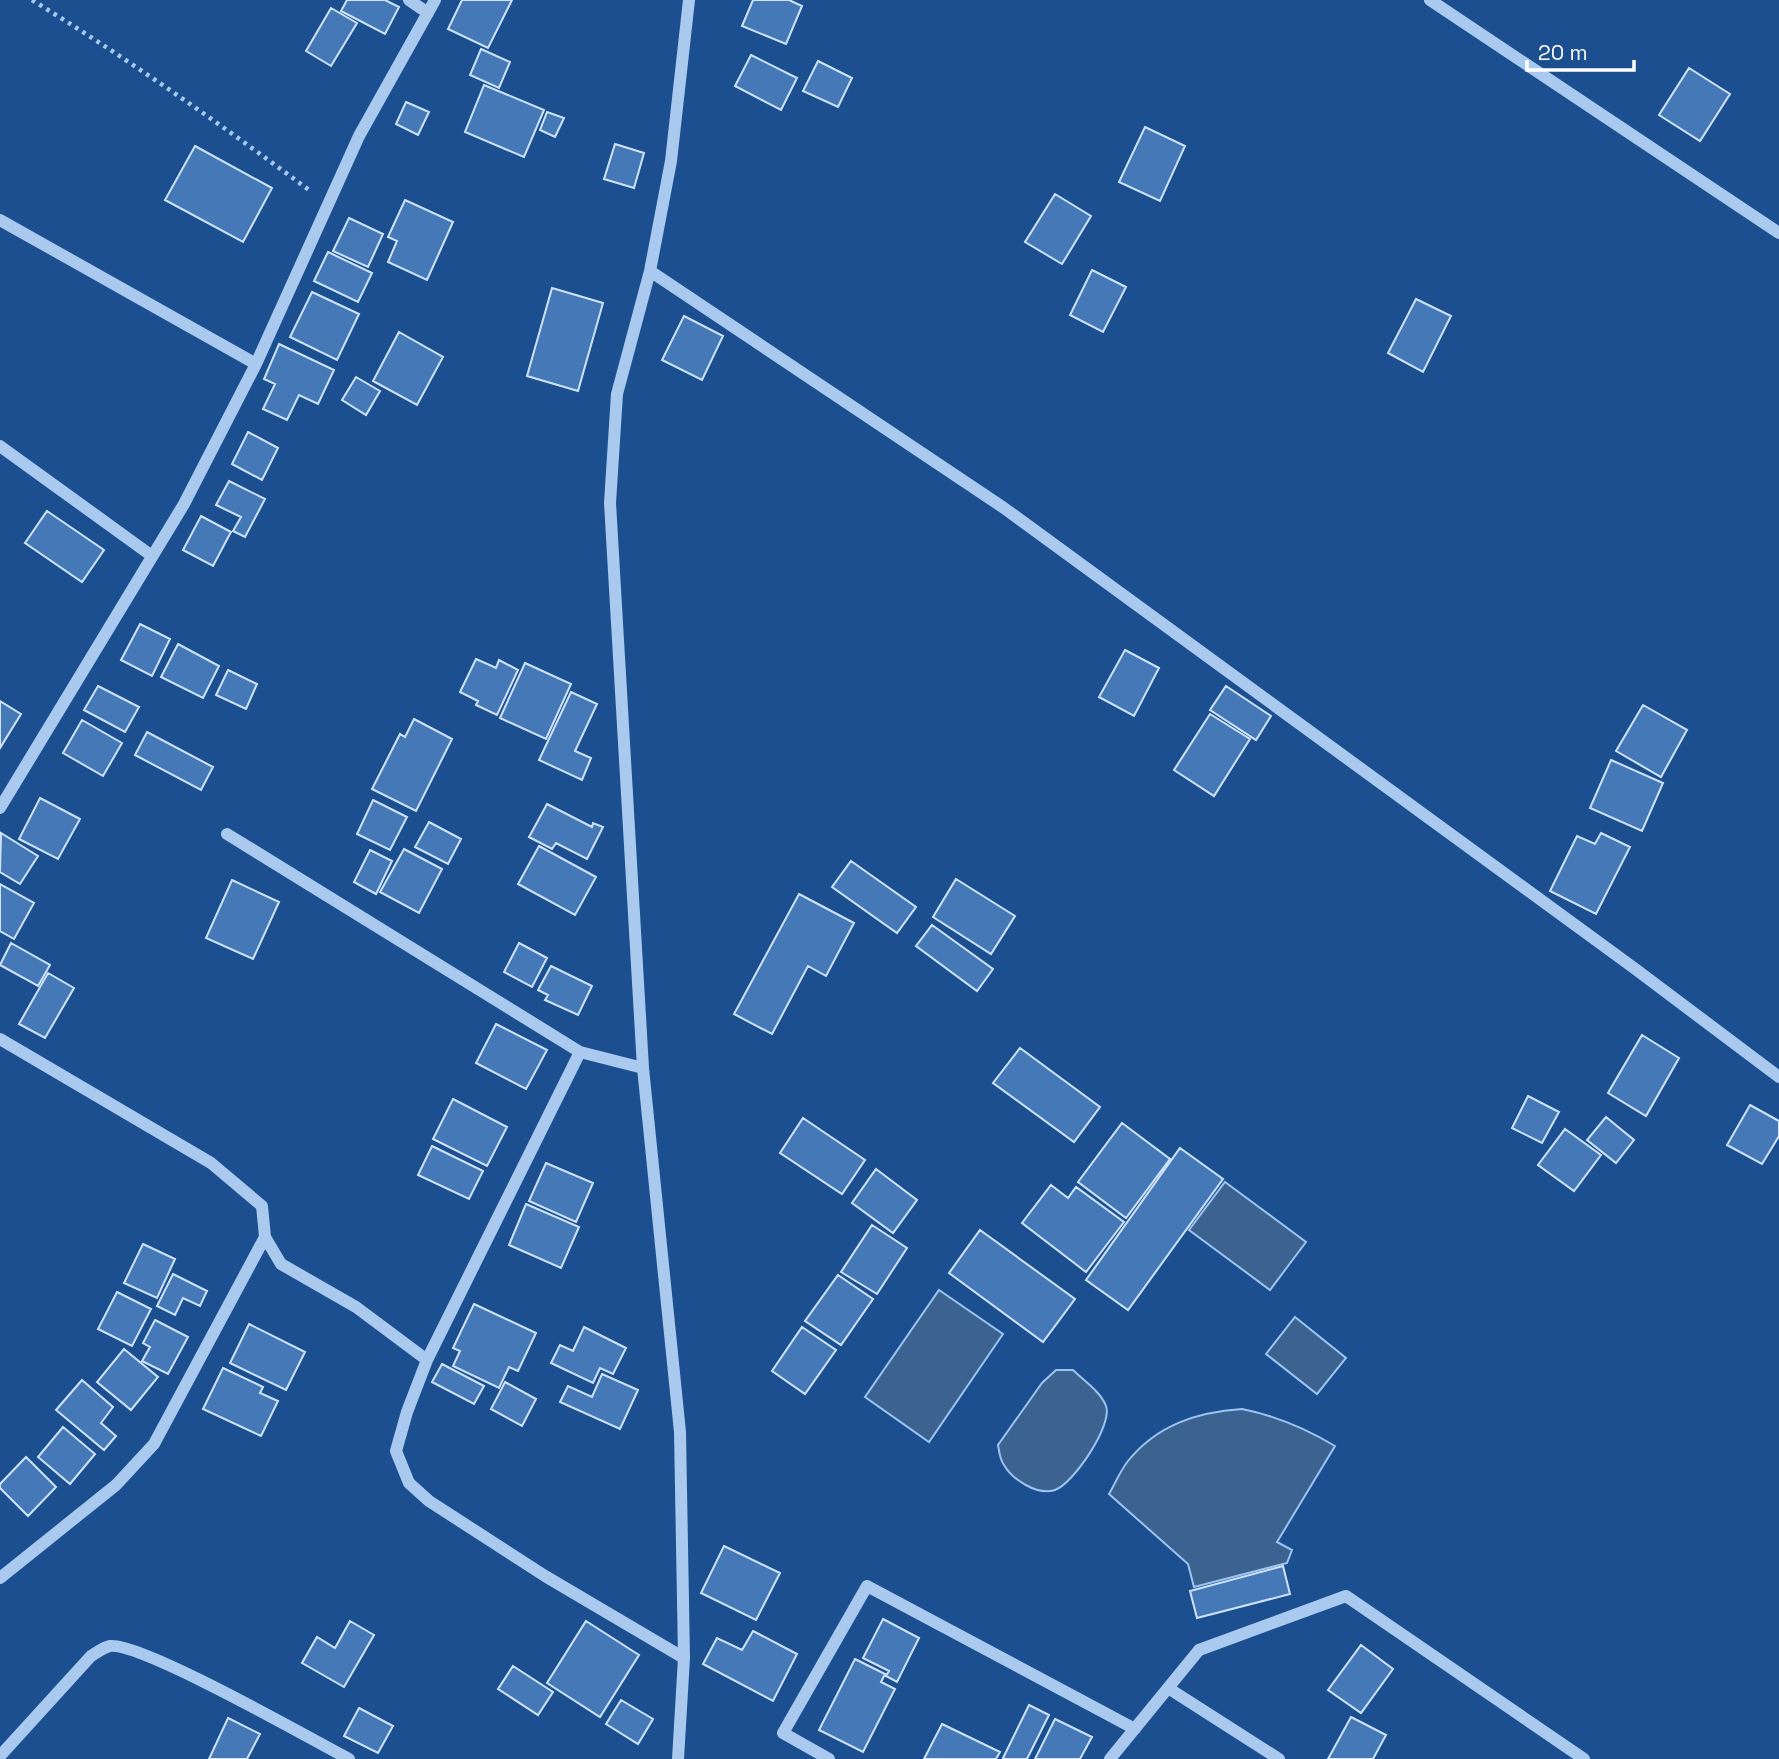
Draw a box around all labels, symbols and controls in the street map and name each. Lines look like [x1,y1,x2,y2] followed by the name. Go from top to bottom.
[1527,28,1634,72] scale bar
[1538,39,1588,66] text: 20 m

